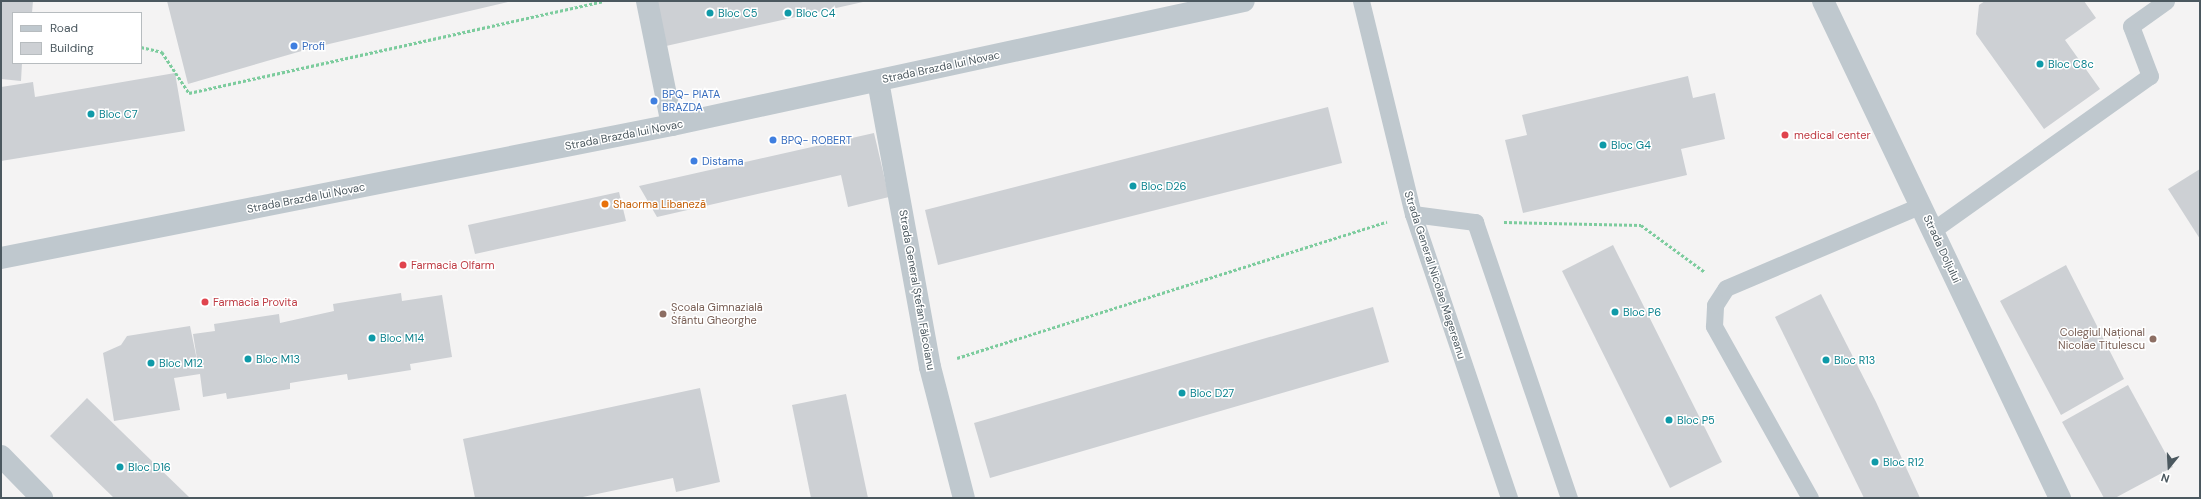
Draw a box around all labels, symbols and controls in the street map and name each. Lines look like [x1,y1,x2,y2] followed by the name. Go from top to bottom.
[718,6,757,20] place label: Bloc C5
[796,6,835,20] place label: Bloc C4
[705,8,715,18] marker: Bloc C5
[783,8,793,18] marker: Bloc C4
[12,12,142,64] legend
[50,20,78,36] text: Road
[302,39,325,53] place label: Profi
[50,40,94,56] text: Building
[289,41,299,51] marker: Profi
[881,48,1001,86] street label: Strada Brazda lui Novac
[2048,57,2094,71] place label: Bloc C8c
[2035,59,2045,69] marker: Bloc C8c
[662,88,720,114] place label: BPQ- PIATA BRAZDA
[649,96,659,106] marker: BPQ- PIATA BRAZDA
[99,107,138,121] place label: Bloc C7
[86,109,96,119] marker: Bloc C7
[564,117,684,153] street label: Strada Brazda lui Novac
[1794,128,1871,142] place label: medical center
[1779,129,1791,141] marker: medical center
[781,133,852,147] place label: BPQ- ROBERT
[768,135,778,145] marker: BPQ- ROBERT
[1611,138,1651,152] place label: Bloc G4
[1598,140,1608,150] marker: Bloc G4
[702,154,744,168] place label: Distama
[689,156,699,166] marker: Distama
[1141,179,1186,193] place label: Bloc D26
[246,180,366,216] street label: Strada Brazda lui Novac
[1128,181,1138,191] marker: Bloc D26
[1402,189,1468,361] street label: Strada General Nicolae Magereanu
[613,197,706,211] place label: Shaorma Libaneză
[600,199,610,209] marker: Shaorma Libaneză
[896,209,938,371] street label: Strada General Ștefan Fălcoianu
[1920,213,1964,285] street label: Strada Doljului
[411,258,495,272] place label: Farmacia Olfarm
[398,260,408,270] marker: Farmacia Olfarm
[213,295,297,309] place label: Farmacia Provita
[200,297,210,307] marker: Farmacia Provita
[671,301,763,327] place label: Școala Gimnazială Sfântu Gheorghe
[1623,305,1661,319] place label: Bloc P6
[1610,307,1620,317] marker: Bloc P6
[658,309,668,319] marker: Școala Gimnazială Sfântu Gheorghe
[2058,326,2145,352] place label: Colegiul Național Nicolae Titulescu
[380,331,424,345] place label: Bloc M14
[367,333,377,343] marker: Bloc M14
[2148,334,2158,344] marker: Colegiul Național Nicolae Titulescu
[256,352,300,366] place label: Bloc M13
[1834,353,1875,367] place label: Bloc R13
[243,354,253,364] marker: Bloc M13
[1821,355,1831,365] marker: Bloc R13
[159,356,203,370] place label: Bloc M12
[146,358,156,368] marker: Bloc M12
[1190,386,1234,400] place label: Bloc D27
[1177,388,1187,398] marker: Bloc D27
[1677,413,1715,427] place label: Bloc P5
[1664,415,1674,425] marker: Bloc P5
[2149,447,2189,487] north arrow
[1883,455,1924,469] place label: Bloc R12
[1870,457,1880,467] marker: Bloc R12
[128,460,171,474] place label: Bloc D16
[115,462,125,472] marker: Bloc D16
[2159,471,2171,486] text: N

